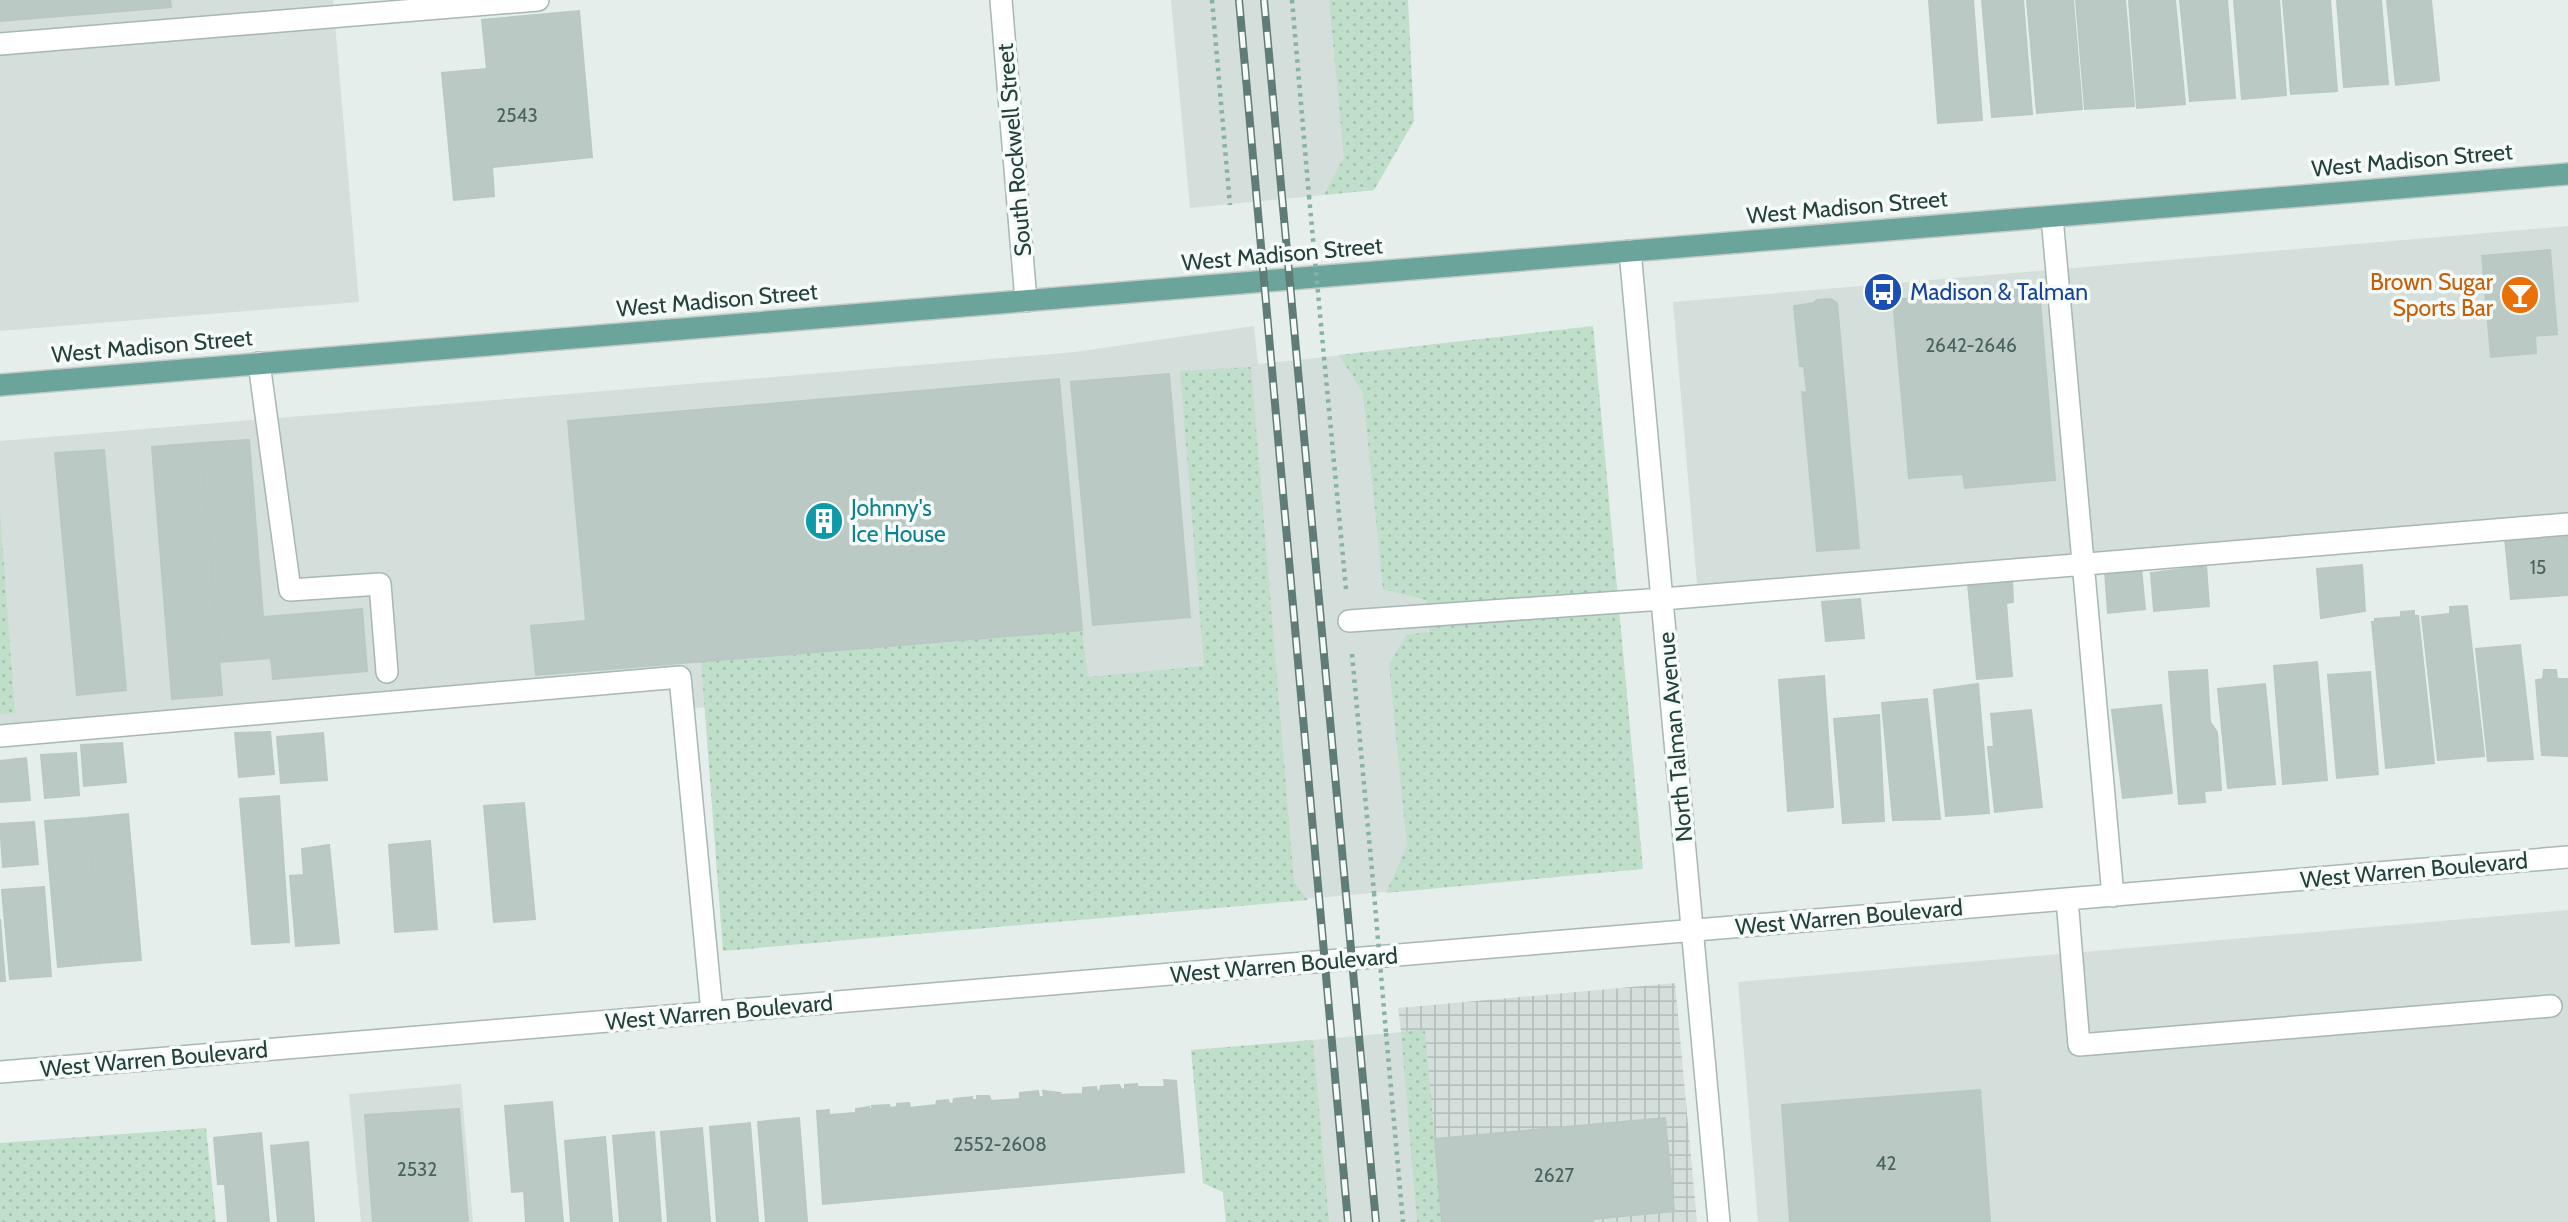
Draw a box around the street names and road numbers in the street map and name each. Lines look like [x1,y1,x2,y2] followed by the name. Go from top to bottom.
[991,42,1037,258] street label: South Rockwell Street
[2310,137,2514,183] street label: West Madison Street
[1745,184,1949,230] street label: West Madison Street
[1180,231,1384,277] street label: West Madison Street
[615,277,819,323] street label: West Madison Street
[50,323,254,369] street label: West Madison Street
[1652,631,1698,843] street label: North Talman Avenue
[2299,846,2529,894] street label: West Warren Boulevard
[1734,893,1964,941] street label: West Warren Boulevard
[1169,941,1399,989] street label: West Warren Boulevard
[604,988,834,1036] street label: West Warren Boulevard
[39,1035,269,1083] street label: West Warren Boulevard

